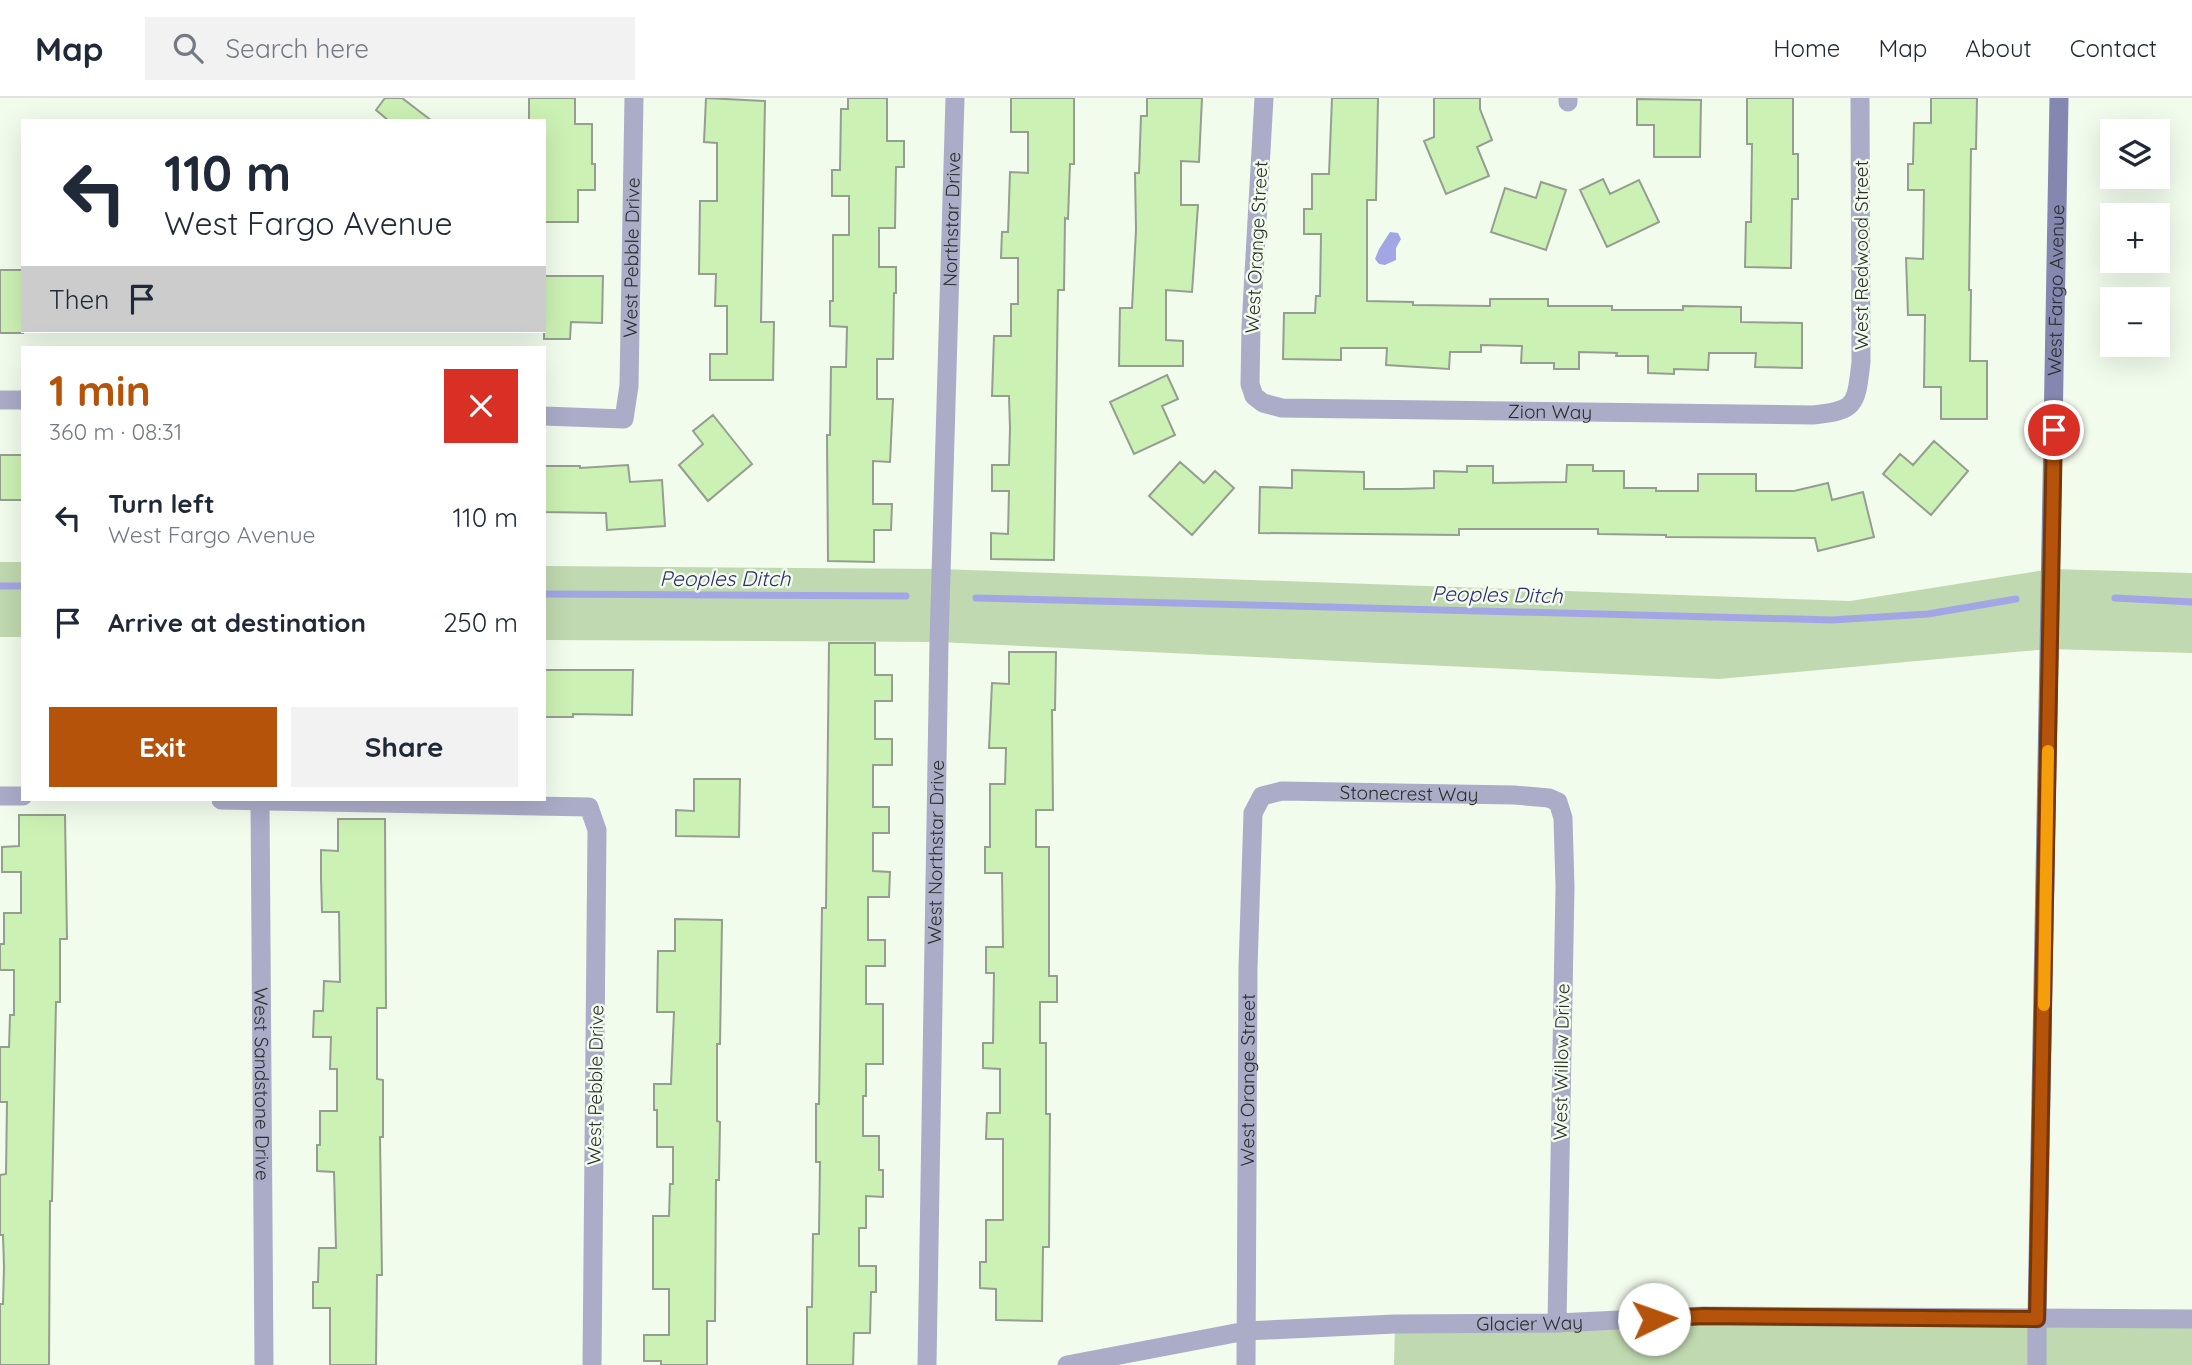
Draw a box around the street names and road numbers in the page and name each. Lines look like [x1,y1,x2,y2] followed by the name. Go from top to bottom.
[937,151,965,287] street label: Northstar Drive
[1239,160,1273,334] street label: West Orange Street
[1849,160,1873,350] street label: West Redwood Street
[618,177,645,338] street label: West Pebble Drive
[2042,204,2069,376] street label: West Fargo Avenue
[1508,399,1592,424] street label: Zion Way
[922,760,949,945] street label: West Northstar Drive
[1339,780,1479,806] street label: Stonecrest Way
[1548,983,1574,1141] street label: West Willow Drive
[249,987,275,1181] street label: West Sandstone Drive
[1235,993,1260,1167] street label: West Orange Street
[582,1005,608,1165] street label: West Pebble Drive
[1476,1310,1584,1335] street label: Glacier Way

